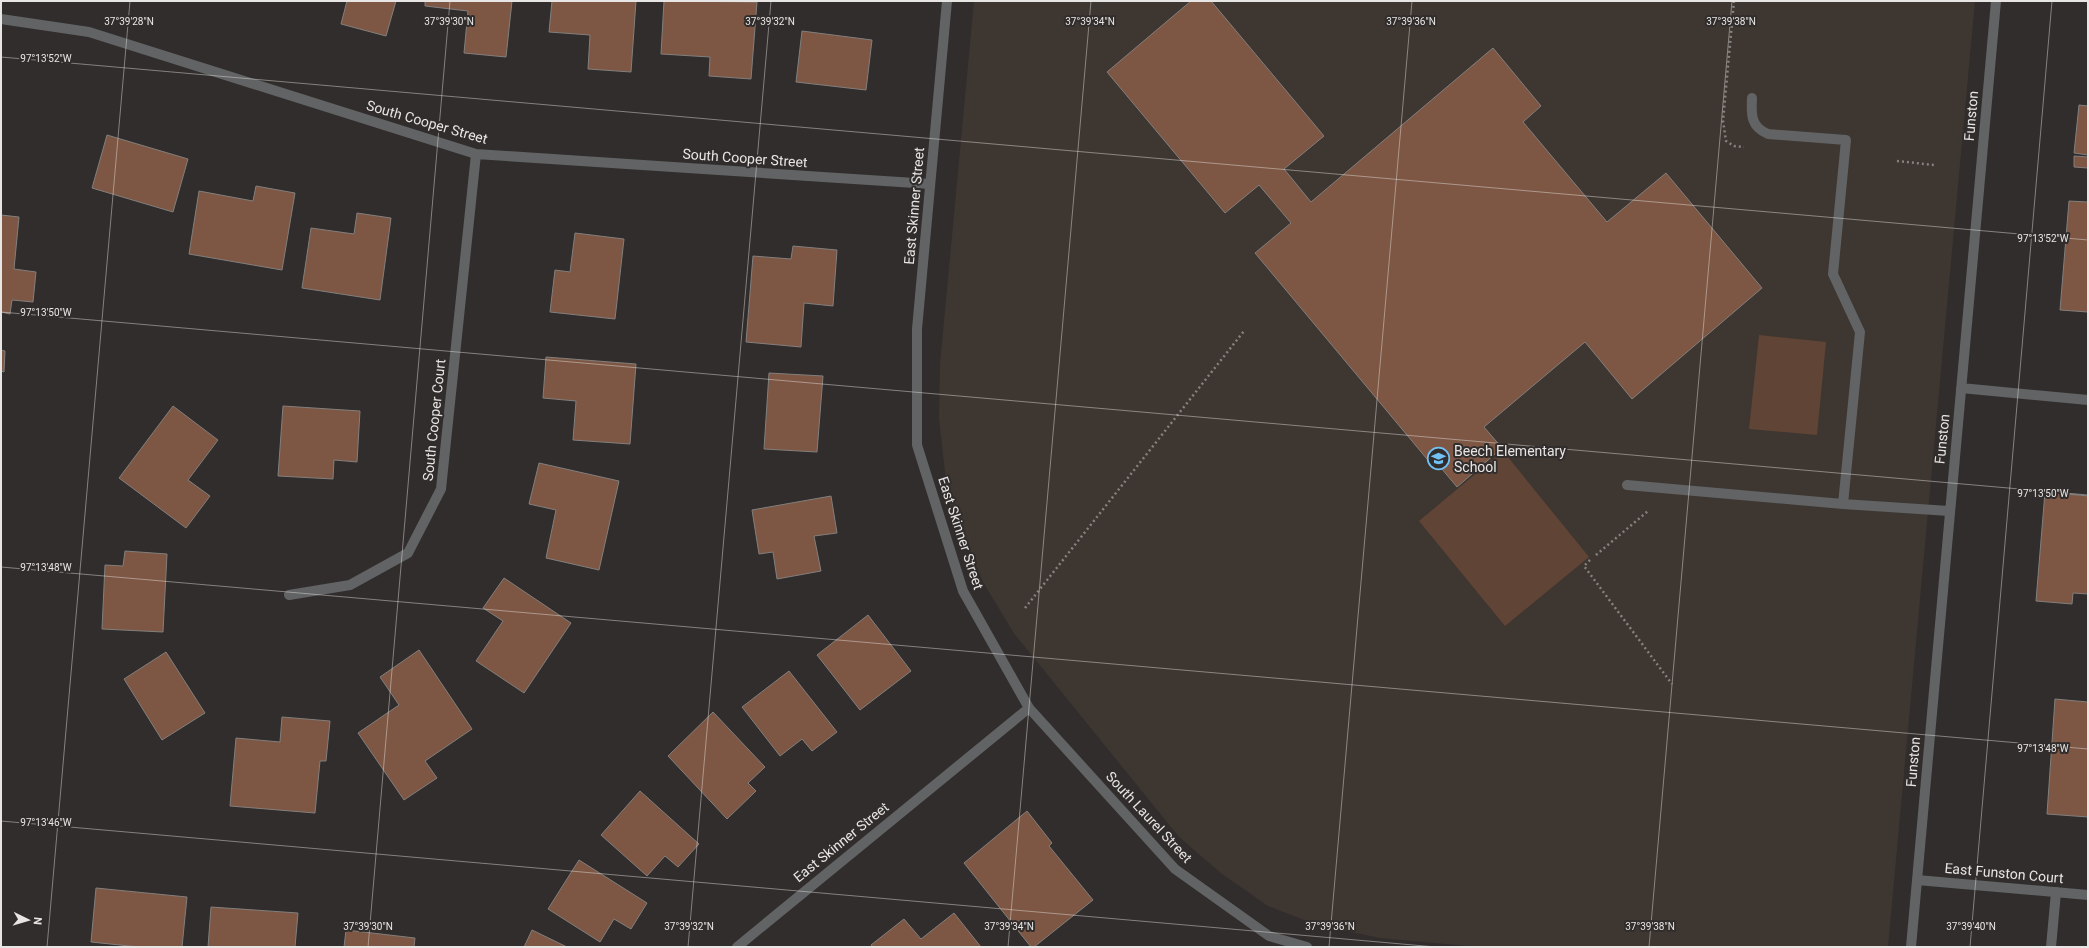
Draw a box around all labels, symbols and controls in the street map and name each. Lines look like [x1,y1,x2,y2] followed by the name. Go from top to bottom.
[104,16,154,27] text: 37°39'28"N
[424,16,474,27] text: 37°39'30"N
[745,16,795,27] text: 37°39'32"N
[1065,16,1115,27] text: 37°39'34"N
[1386,16,1436,27] text: 37°39'36"N
[1706,16,1756,27] text: 37°39'38"N
[20,53,72,64] text: 97°13'52"W
[1961,90,1981,142] street label: Funston
[365,97,490,147] street label: South Cooper Street
[682,146,808,170] street label: South Cooper Street
[901,146,927,265] street label: East Skinner Street
[2017,233,2069,244] text: 97°13'52"W
[20,307,72,318] text: 97°13'50"W
[420,358,448,482] street label: South Cooper Court
[1931,413,1953,465] street label: Funston
[1454,443,1566,475] place label: Beech Elementary School
[1425,446,1451,472] school or university icon: Beech Elementary School
[935,475,987,592] street label: East Skinner Street
[2017,488,2069,499] text: 97°13'50"W
[20,562,72,573] text: 97°13'48"W
[1903,736,1923,788] street label: Funston
[2017,743,2069,754] text: 97°13'48"W
[1103,768,1196,866] street label: South Laurel Street
[790,798,892,885] street label: East Skinner Street
[20,817,72,828] text: 97°13'46"W
[1944,860,2064,886] street label: East Funston Court
[8,900,48,940] north arrow
[31,916,44,925] text: N
[343,921,393,932] text: 37°39'30"N
[664,921,714,932] text: 37°39'32"N
[984,921,1034,932] text: 37°39'34"N
[1305,921,1355,932] text: 37°39'36"N
[1625,921,1675,932] text: 37°39'38"N
[1946,921,1996,932] text: 37°39'40"N

